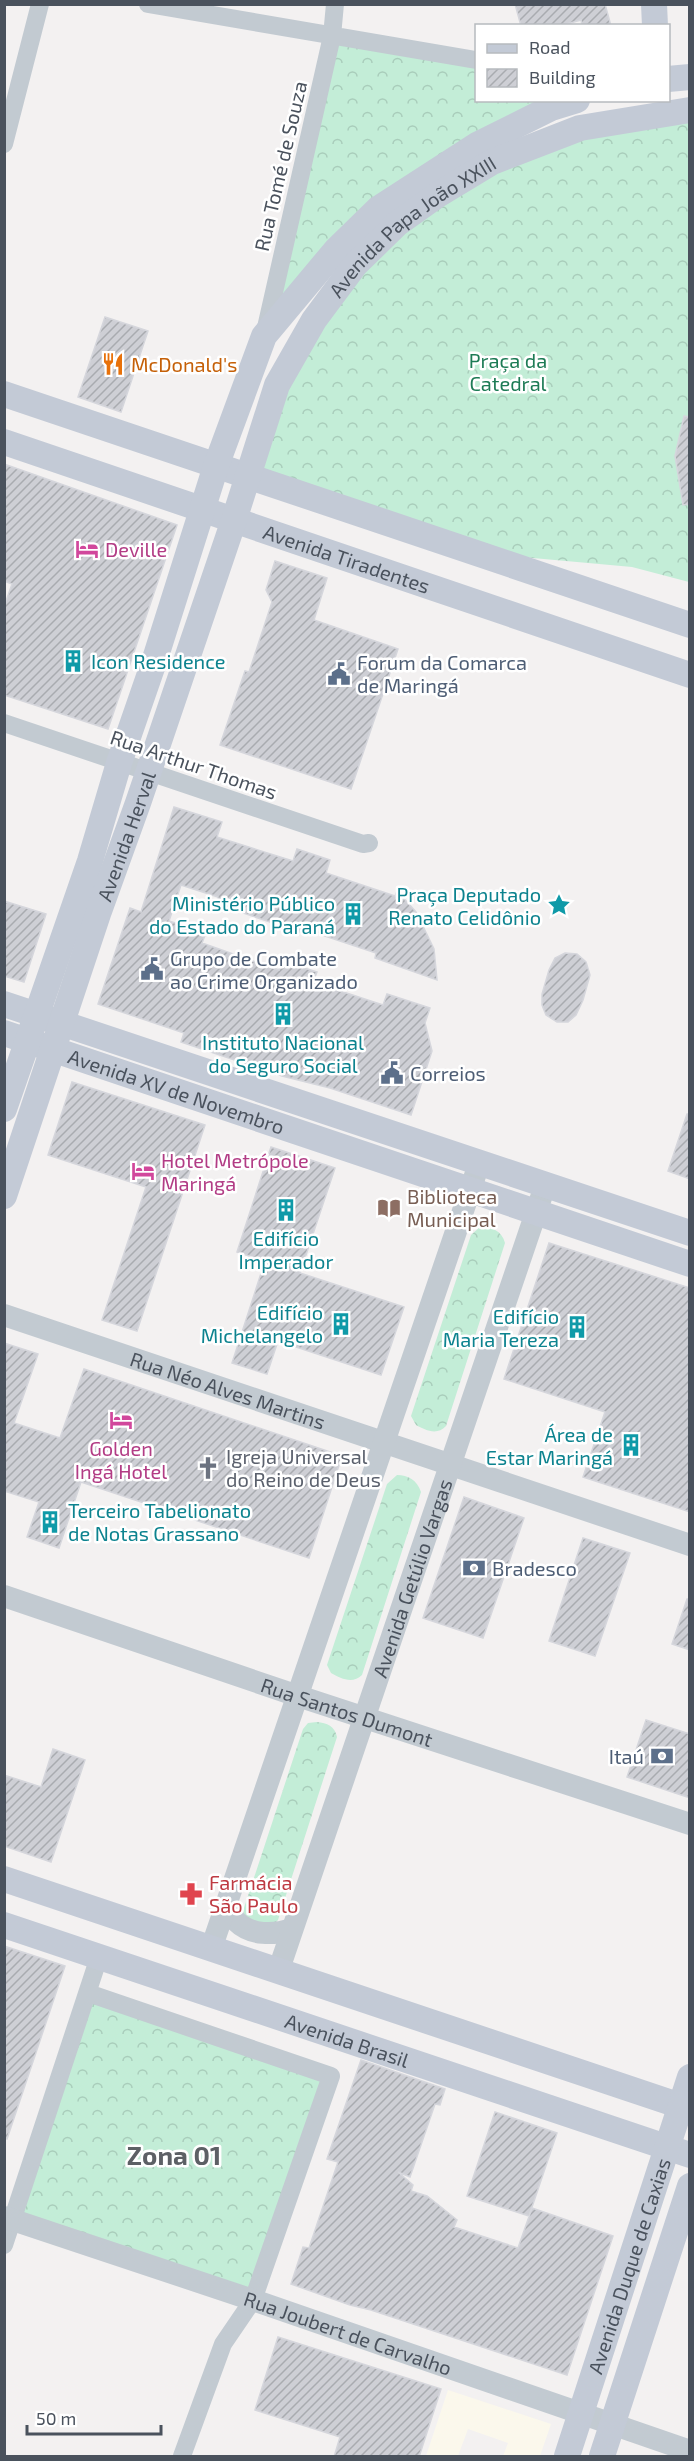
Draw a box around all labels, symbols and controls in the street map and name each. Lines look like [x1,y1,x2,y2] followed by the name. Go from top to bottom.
[475,24,670,102] legend
[529,36,570,58] text: Road
[529,66,596,88] text: Building
[249,79,311,253] street label: Rua Tomé de Souza
[323,151,500,302] street label: Avenida Papa João XXIII
[469,348,547,395] park label: Praça da Catedral
[100,351,126,377] restaurant icon: McDonald's
[131,352,237,376] place label: McDonald's
[260,519,433,598] street label: Avenida Tiradentes
[74,536,100,562] hotel icon: Deville
[105,537,167,561] place label: Deville
[60,648,86,674] building icon: Icon Residence
[91,649,226,673] place label: Icon Residence
[357,650,527,697] place label: Forum da Comarca de Maringá
[326,661,352,687] public building icon: Forum da Comarca de Maringá
[108,724,280,804] street label: Rua Arthur Thomas
[92,768,160,904] street label: Avenida Herval
[388,882,541,929] place label: Praça Deputado Renato Celidônio
[149,891,335,938] place label: Ministério Público do Estado do Paraná
[546,892,572,918] place icon: Praça Deputado Renato Celidônio
[340,901,366,927] building icon: Ministério Público do Estado do Paraná
[170,946,358,993] place label: Grupo de Combate ao Crime Organizado
[139,956,165,982] public building icon: Grupo de Combate ao Crime Organizado
[270,1001,296,1027] building icon: Instituto Nacional do Seguro Social
[202,1030,364,1077] place label: Instituto Nacional do Seguro Social
[65,1044,288,1139] street label: Avenida XV de Novembro
[379,1060,405,1086] public building icon: Correios
[410,1061,486,1085] place label: Correios
[161,1148,309,1195] place label: Hotel Metrópole Maringá
[130,1158,156,1184] hotel icon: Hotel Metrópole Maringá
[407,1184,497,1231] place label: Biblioteca Municipal
[376,1195,402,1221] library icon: Biblioteca Municipal
[273,1197,299,1223] building icon: Edifício Imperador
[239,1226,333,1273] place label: Edifício Imperador
[201,1300,323,1347] place label: Edifício Michelangelo
[443,1304,559,1351] place label: Edifício Maria Tereza
[328,1311,354,1337] building icon: Edifício Michelangelo
[564,1314,590,1340] building icon: Edifício Maria Tereza
[127,1346,328,1434] street label: Rua Néo Alves Martins
[108,1407,134,1433] hotel icon: Golden Ingá Hotel
[486,1422,613,1469] place label: Área de Estar Maringá
[618,1432,644,1458] building icon: Área de Estar Maringá
[75,1436,167,1483] place label: Golden Ingá Hotel
[226,1444,381,1491] place label: Igreja Universal do Reino de Deus
[195,1455,221,1481] church icon: Igreja Universal do Reino de Deus
[367,1476,457,1681] street label: Avenida Getúlio Vargas
[68,1498,251,1545] place label: Terceiro Tabelionato de Notas Grassano
[37,1509,63,1535] building icon: Terceiro Tabelionato de Notas Grassano
[461,1555,487,1581] bank icon: Bradesco
[492,1556,577,1580] place label: Bradesco
[258,1672,436,1751] street label: Rua Santos Dumont
[649,1743,675,1769] bank icon: Itaú
[609,1744,644,1768] place label: Itaú
[209,1870,298,1917] place label: Farmácia São Paulo
[178,1881,204,1907] pharmacy icon: Farmácia São Paulo
[282,2008,412,2072] street label: Avenida Brasil
[127,2139,221,2170] district label: Zona 01
[583,2155,675,2377] street label: Avenida Duque de Caxias
[241,2286,455,2380] street label: Rua Joubert de Carvalho
[27,2398,160,2436] scale bar
[36,2407,76,2429] text: 50 m

